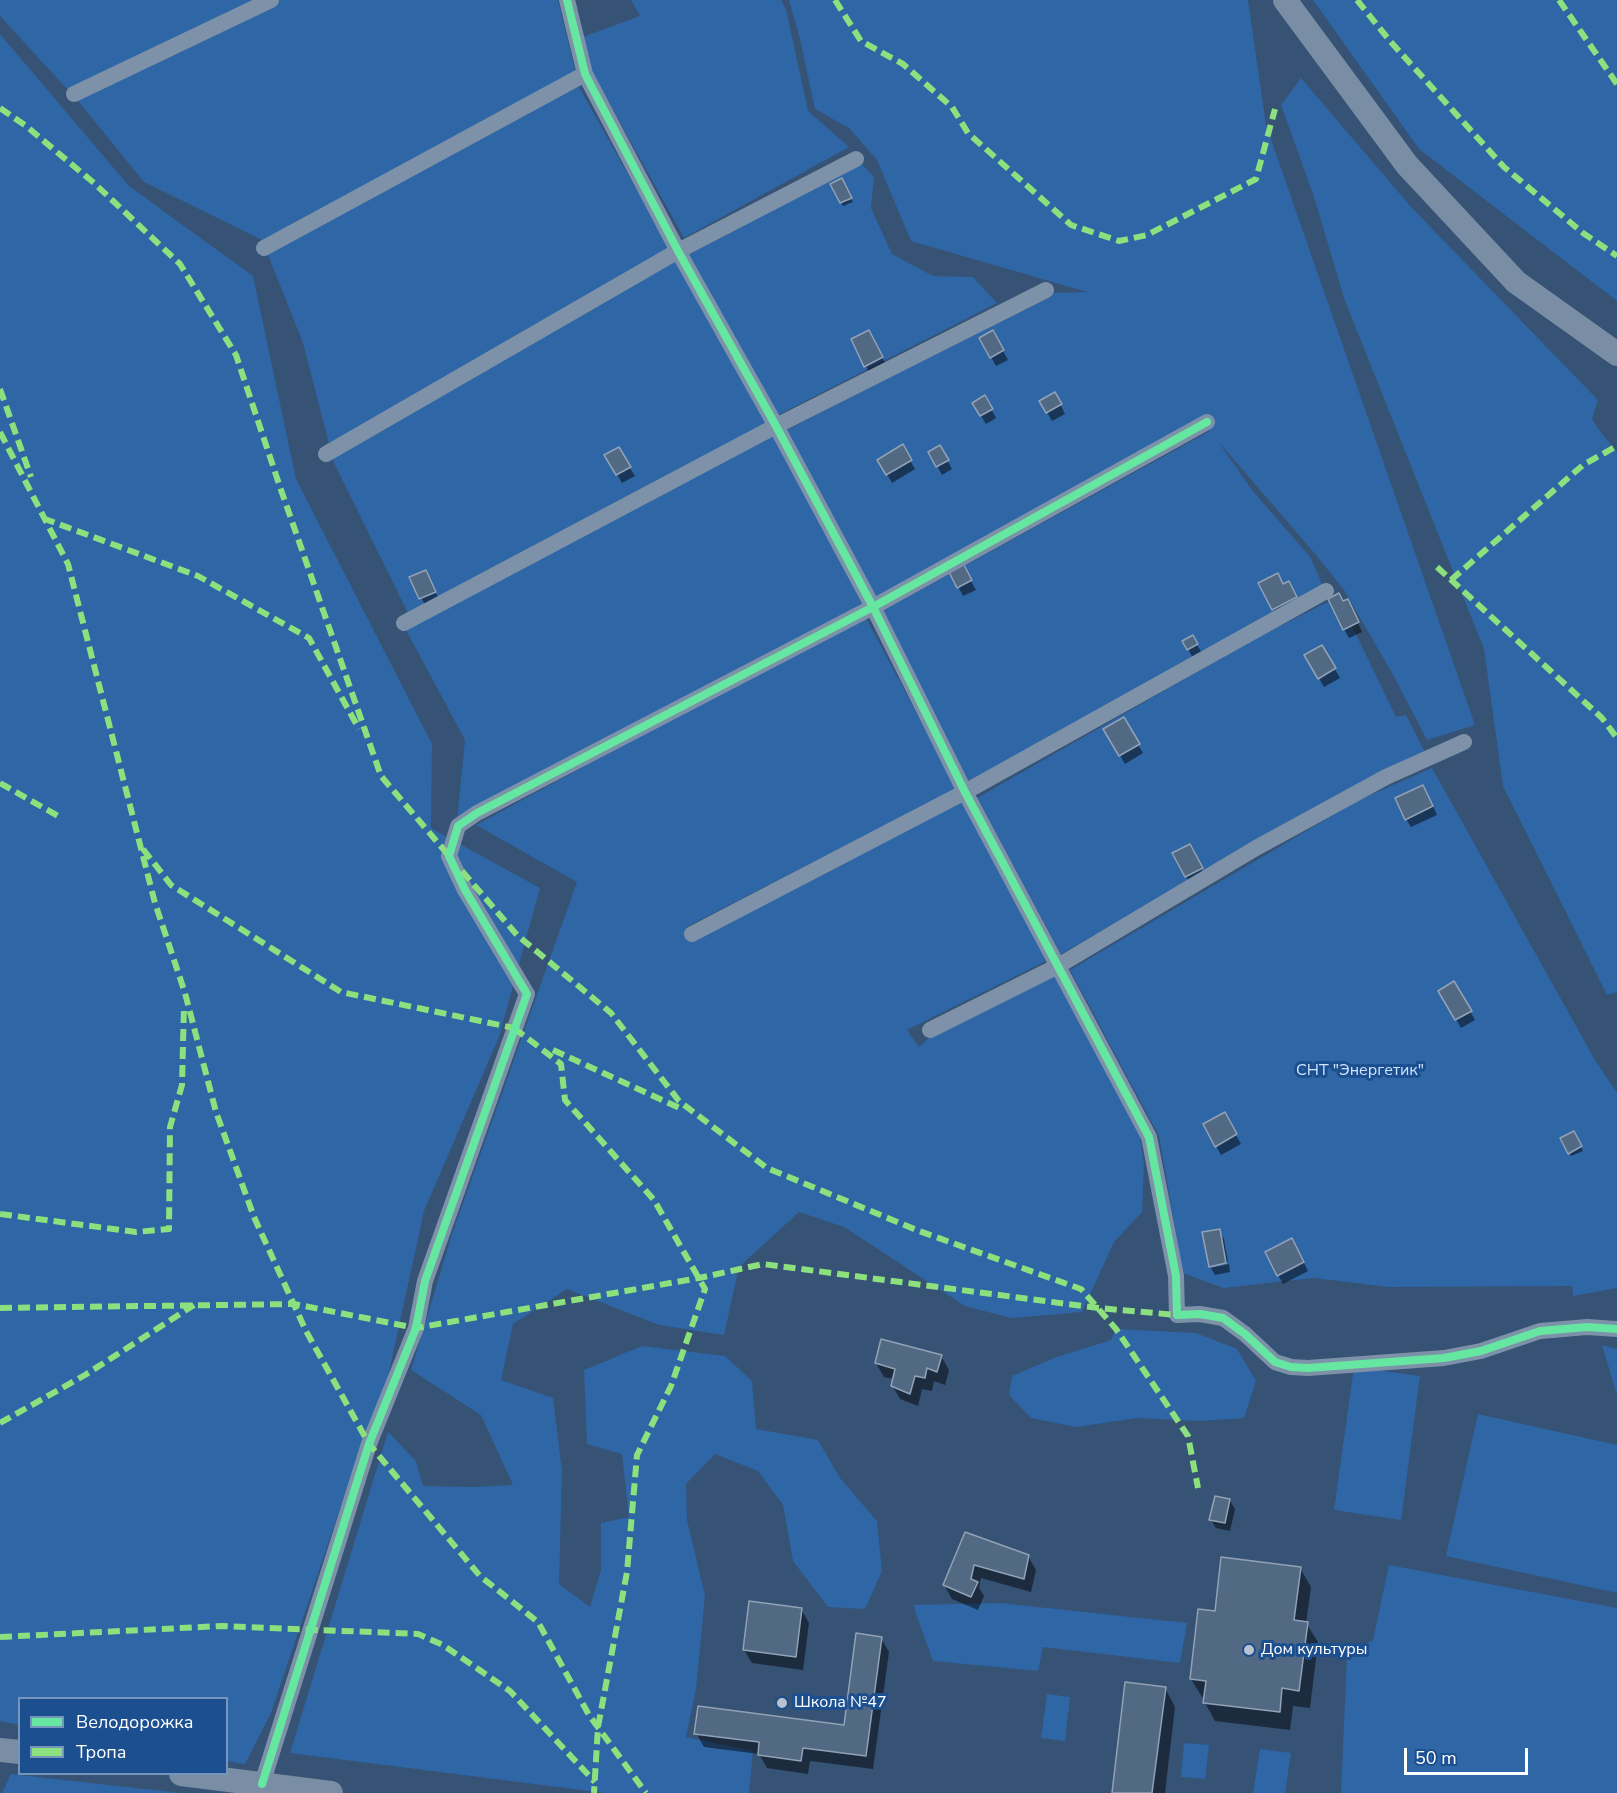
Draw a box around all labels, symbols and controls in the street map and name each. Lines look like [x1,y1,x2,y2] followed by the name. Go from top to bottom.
[1296,1061,1424,1081] park label: СНТ "Энергетик"
[1261,1640,1367,1660] place label: Дом культуры
[1242,1643,1256,1657] marker: Дом культуры
[794,1693,887,1713] place label: Школа №47
[775,1696,789,1710] marker: Школа №47
[18,1697,228,1775] legend
[76,1710,193,1734] text: Велодорожка
[1407,1736,1532,1774] scale bar
[76,1740,127,1764] text: Тропа
[1415,1746,1457,1770] text: 50 m

